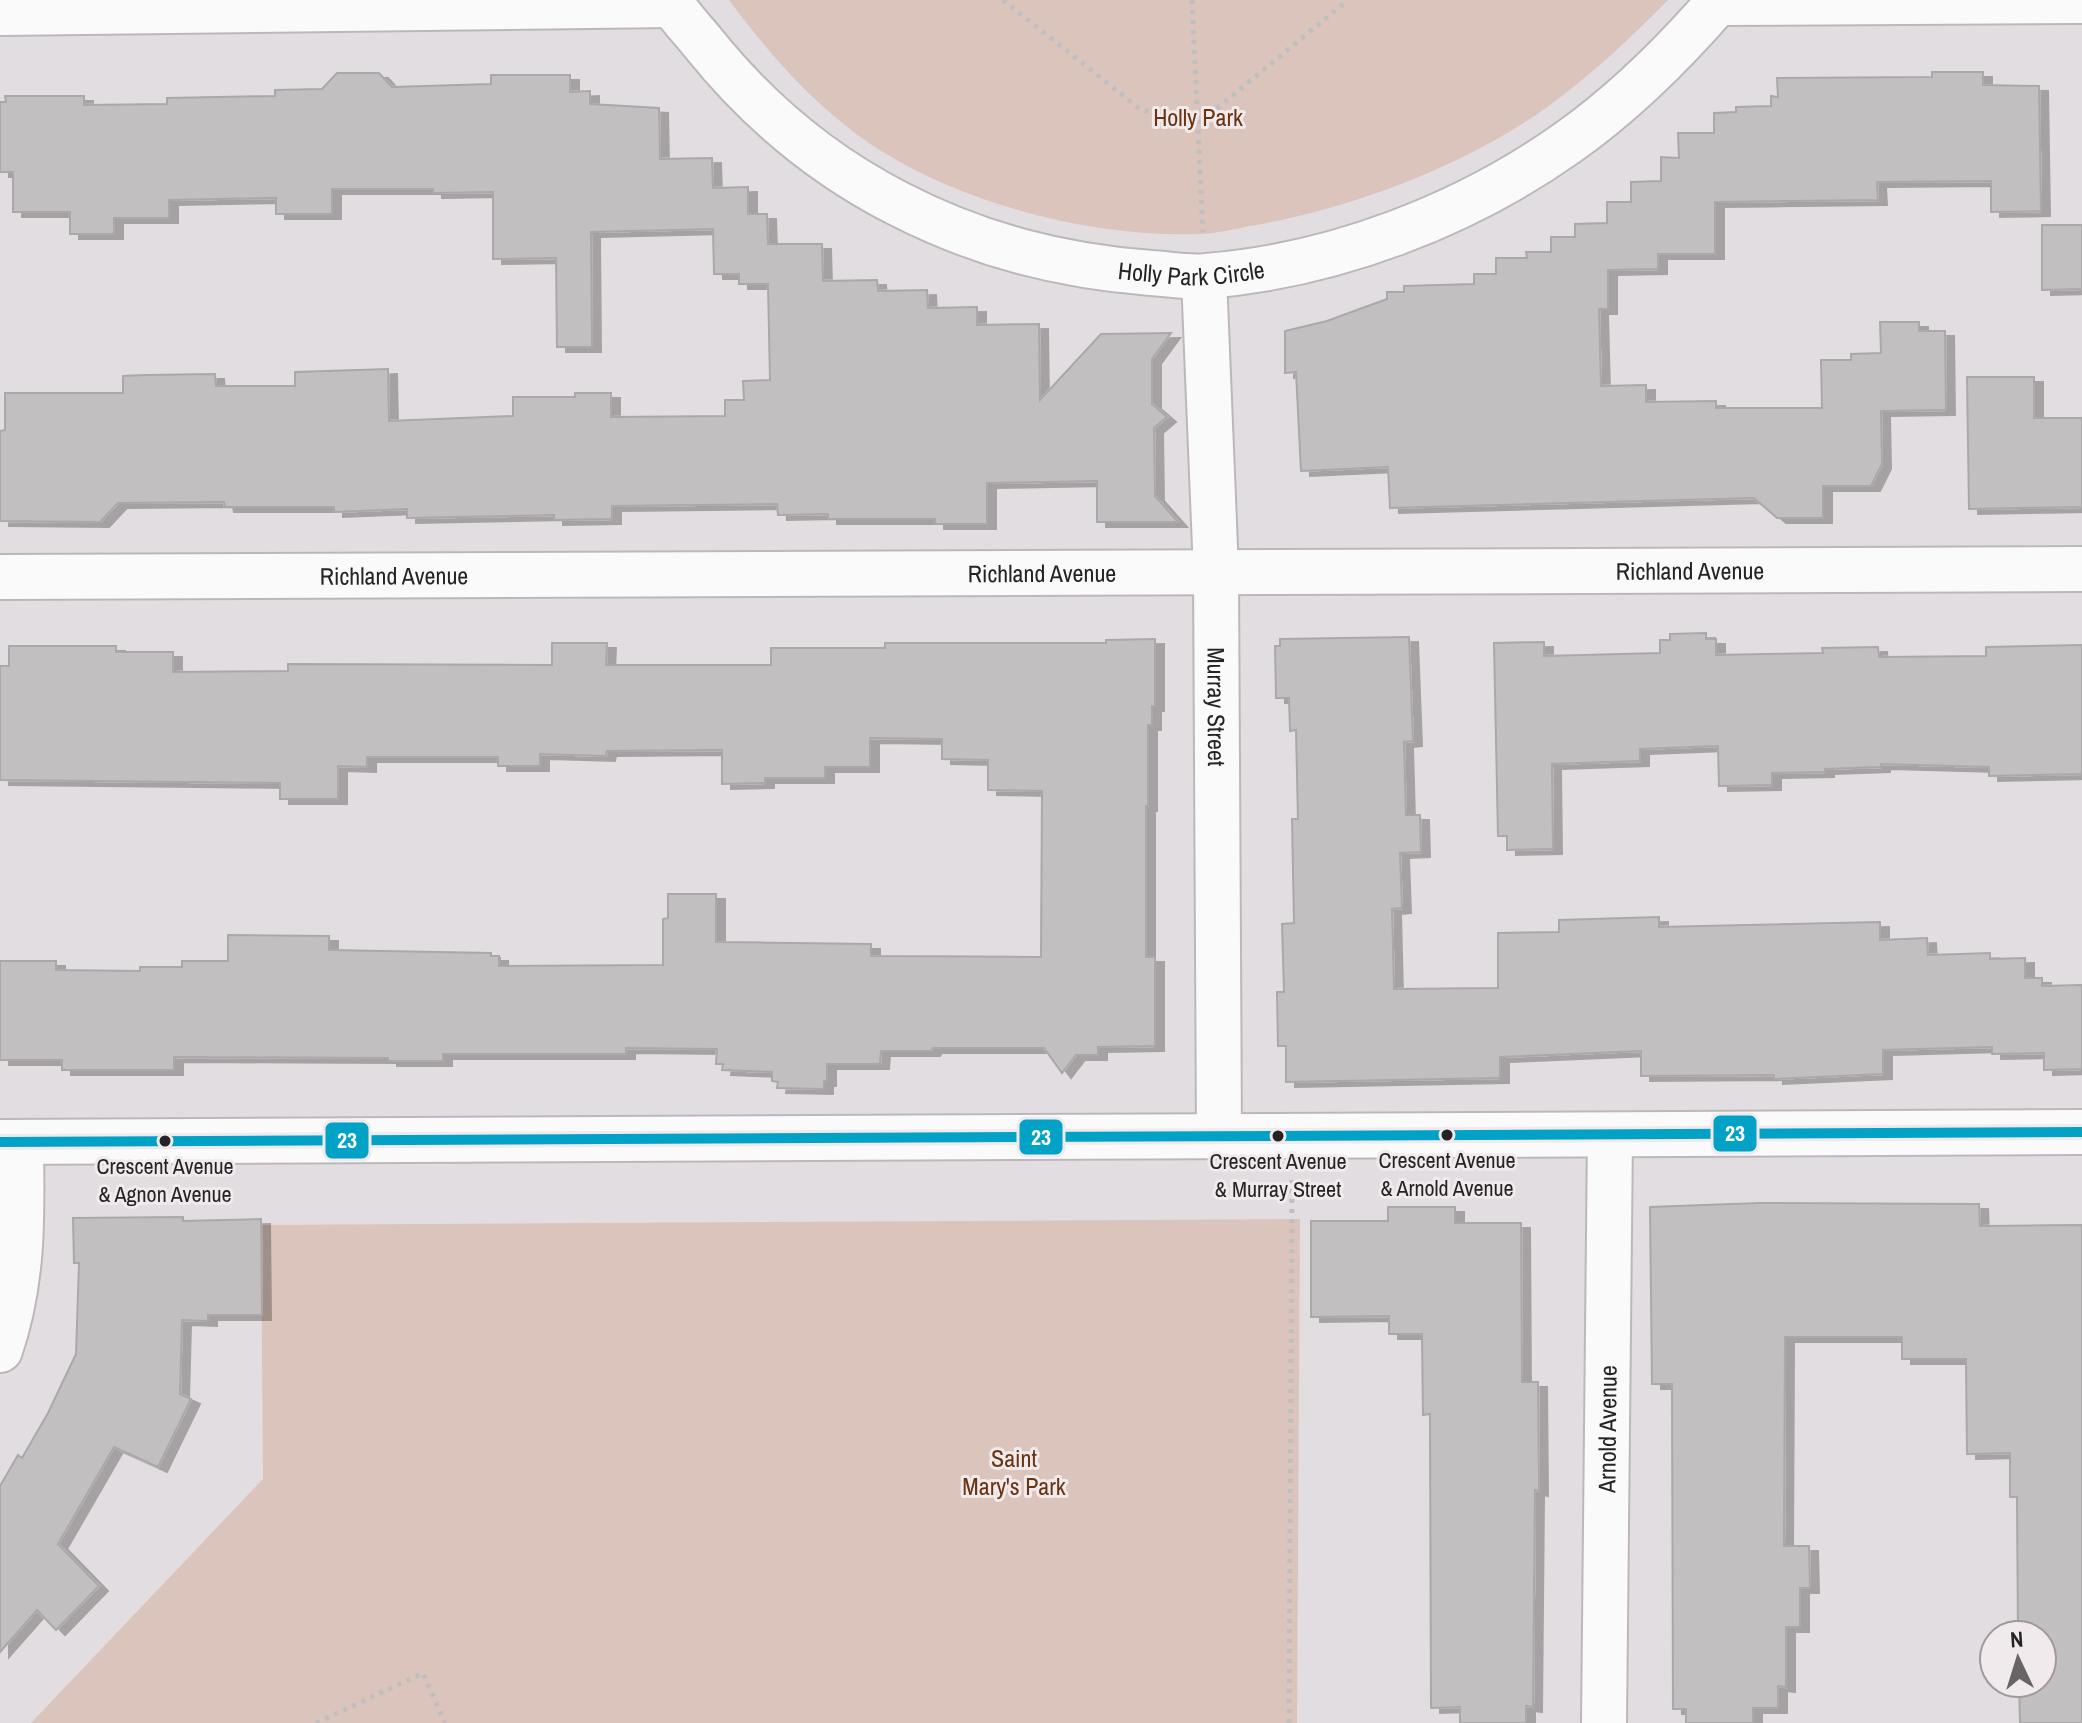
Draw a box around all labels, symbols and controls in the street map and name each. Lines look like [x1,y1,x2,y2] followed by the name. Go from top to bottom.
[1153,101,1243,133] park label: Holly Park
[1117,253,1267,293] street label: Holly Park Circle
[1616,554,1764,587] street label: Richland Avenue
[968,557,1116,589] street label: Richland Avenue
[320,559,468,592] street label: Richland Avenue
[1200,647,1233,767] street label: Murray Street
[1712,1114,1758,1153] line badge: 23
[1018,1118,1064,1156] line badge: 23
[1725,1118,1745,1148] text: 23
[324,1121,370,1160] line badge: 23
[1031,1122,1051,1152] text: 23
[337,1125,357,1155] text: 23
[1439,1127,1455,1143] marker: Crescent Avenue & Arnold Avenue
[1270,1128,1286,1144] marker: Crescent Avenue & Murray Street
[157,1133,173,1149] marker: Crescent Avenue & Agnon Avenue
[1378,1145,1516,1203] place label: Crescent Avenue & Arnold Avenue
[1209,1146,1347,1204] place label: Crescent Avenue & Murray Street
[96,1151,234,1209] place label: Crescent Avenue & Agnon Avenue
[1590,1365,1624,1494] street label: Arnold Avenue
[962,1442,1066,1502] park label: Saint Mary's Park
[1978,1619,2058,1699] north arrow
[2009,1624,2024,1654] text: N

